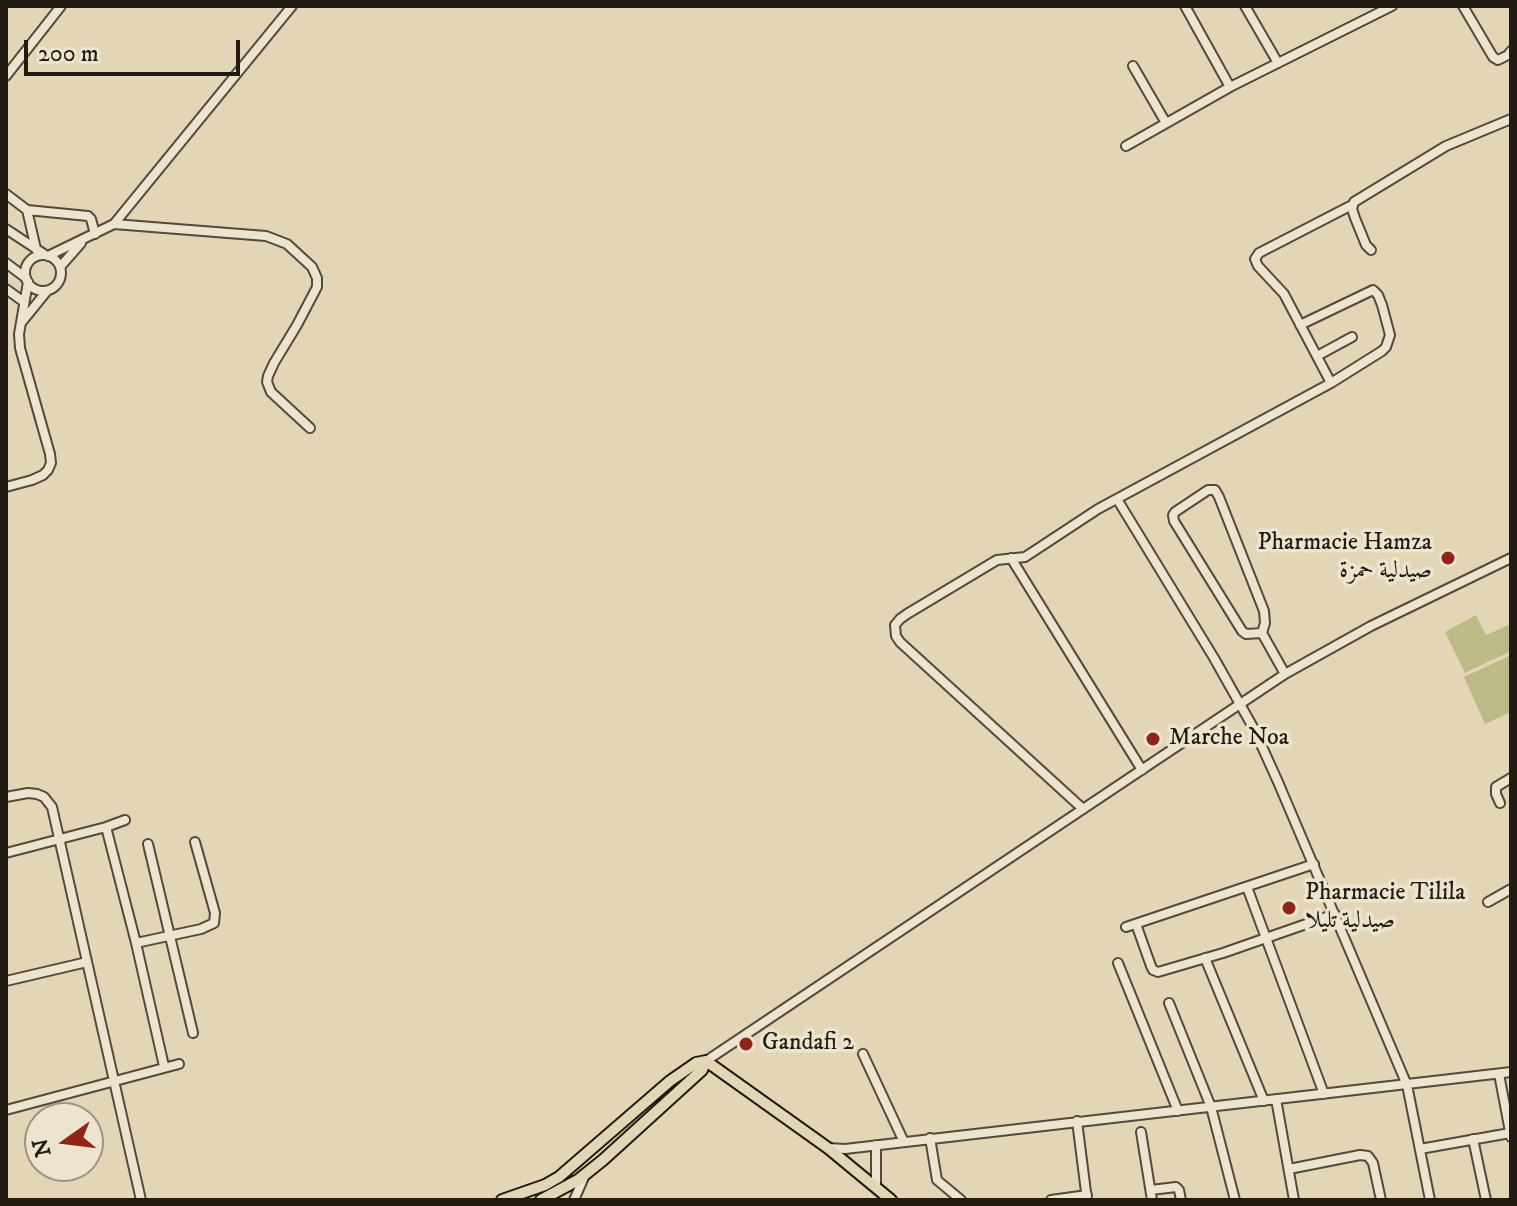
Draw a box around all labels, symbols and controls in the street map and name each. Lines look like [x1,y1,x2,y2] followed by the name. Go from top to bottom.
[28,24,244,74] scale bar
[38,39,99,69] text: 200 m
[1258,530,1432,586] place label: Pharmacie Hamza صيدلية حمزة
[1439,549,1457,567] marker: Pharmacie Hamza صيدلية حمزة
[1169,725,1289,753] place label: Marche Noa
[1144,730,1162,748] marker: Marche Noa
[1305,880,1466,936] place label: Pharmacie Tilila صيدلية تليلا
[1280,899,1298,917] marker: Pharmacie Tilila صيدلية تليلا
[762,1030,854,1058] place label: Gandafi 2
[737,1035,755,1053] marker: Gandafi 2
[24,1102,104,1182] north arrow
[27,1135,57,1159] text: N

